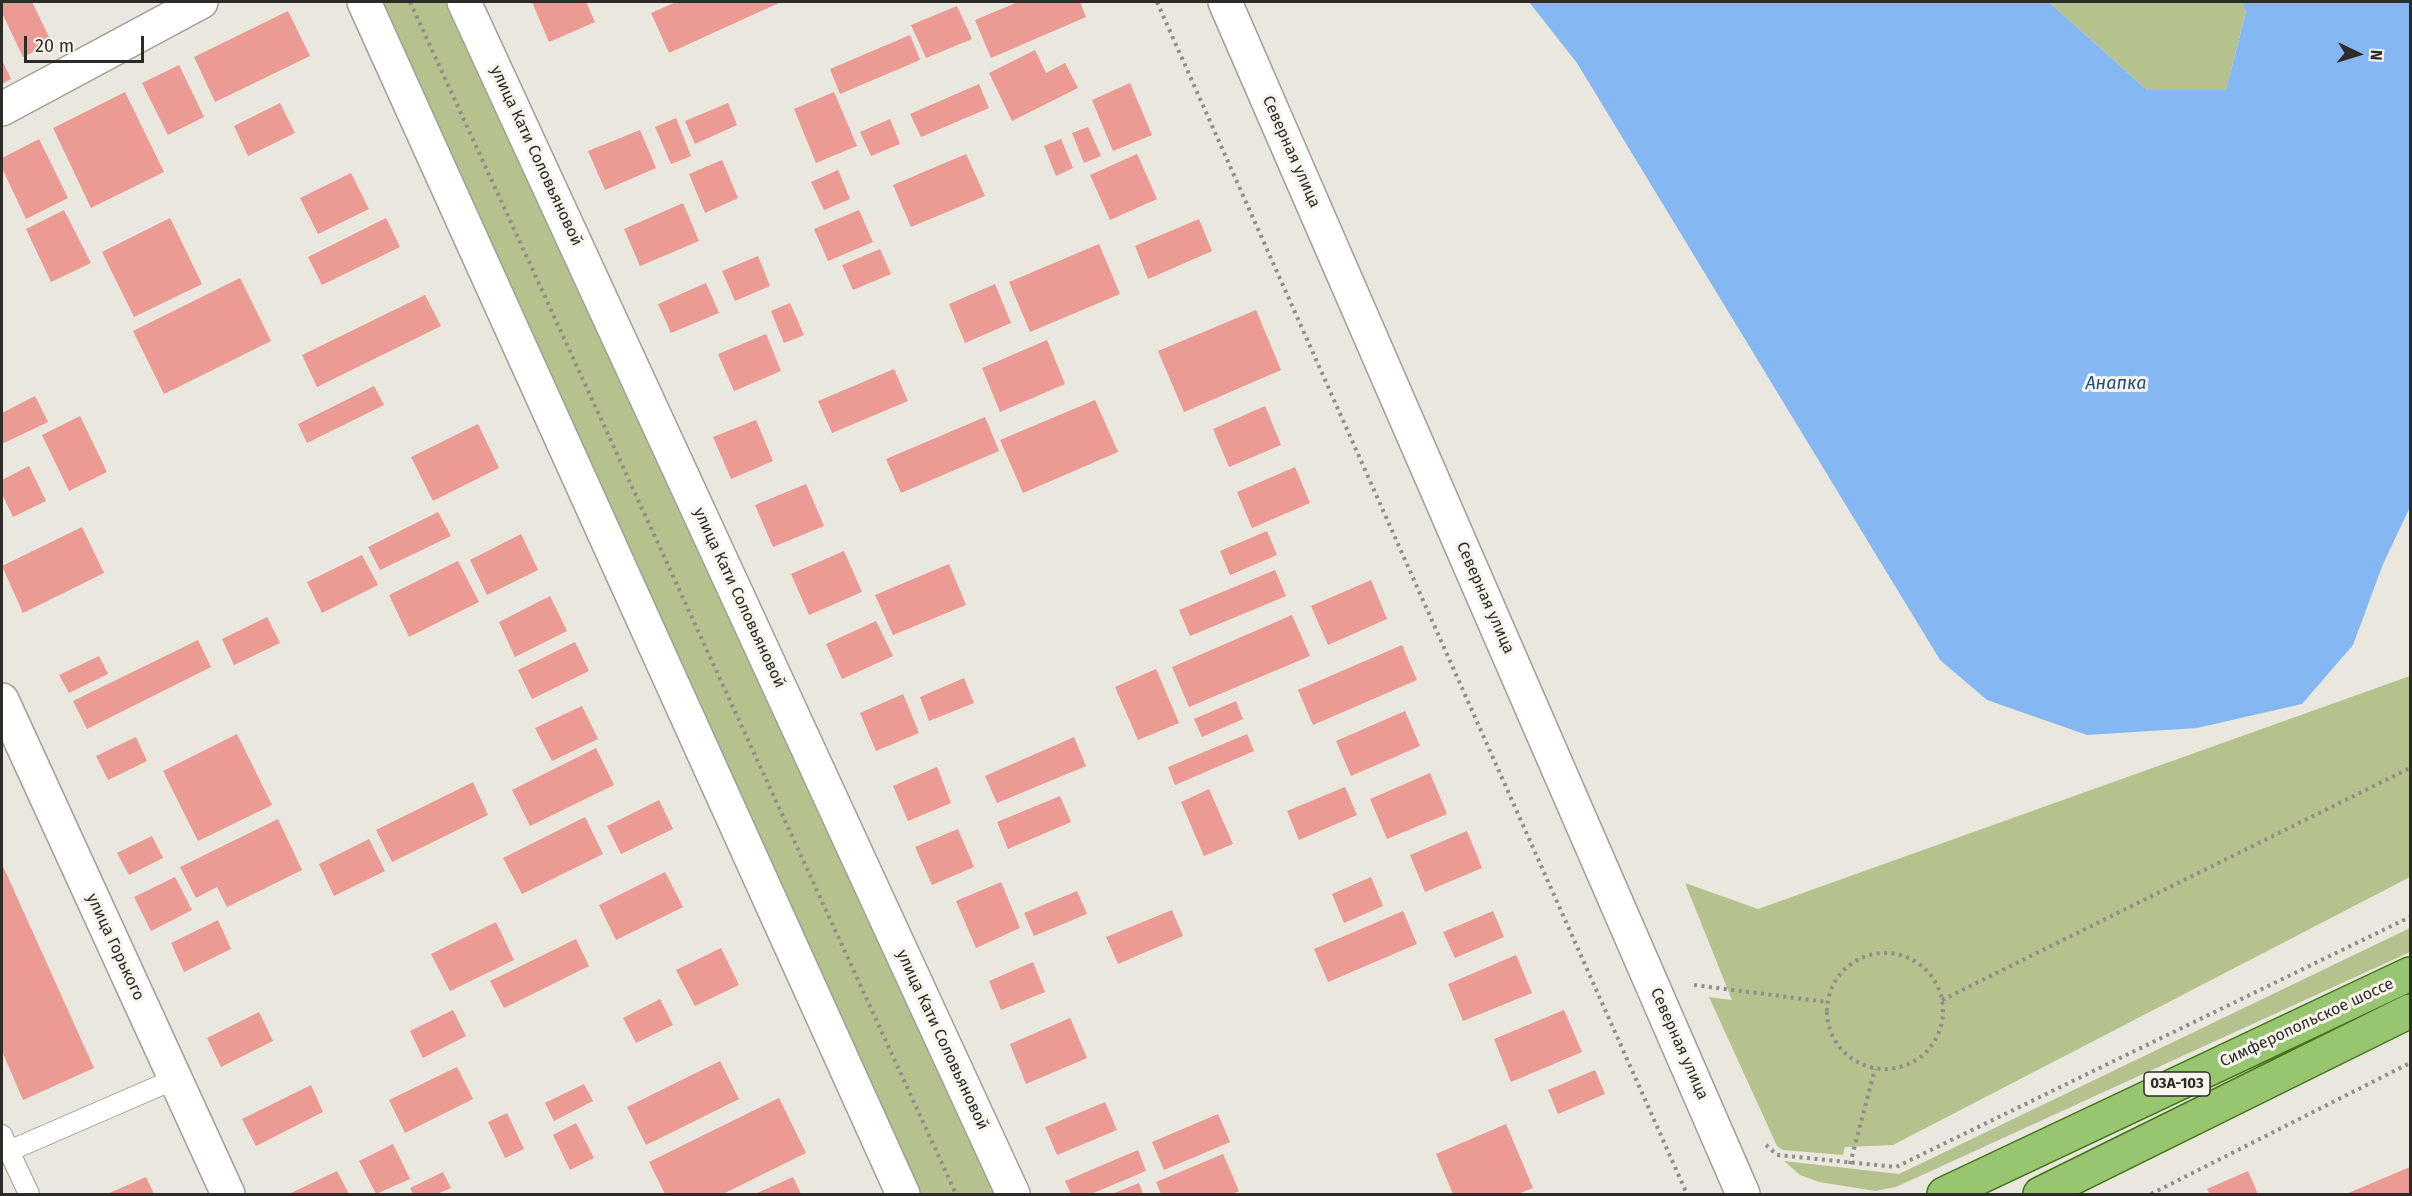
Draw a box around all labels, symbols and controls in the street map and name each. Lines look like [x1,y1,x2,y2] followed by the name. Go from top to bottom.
[27,24,147,62] scale bar
[2328,24,2388,84] north arrow
[35,35,74,57] text: 20 m
[2367,49,2386,61] text: N
[486,63,586,249] street label: улица Кати Соловьяновой
[1258,93,1324,211] street label: Северная улица
[2085,373,2147,395] water label: Анапка
[689,505,789,691] street label: улица Кати Соловьяновой
[1452,539,1518,657] street label: Северная улица
[82,890,148,1004] street label: улица Горького
[892,947,992,1133] street label: улица Кати Соловьяновой
[2217,974,2397,1072] street label: Симферопольское шоссе
[1646,985,1712,1103] street label: Северная улица
[2144,1072,2210,1096] road number: 03А-103

